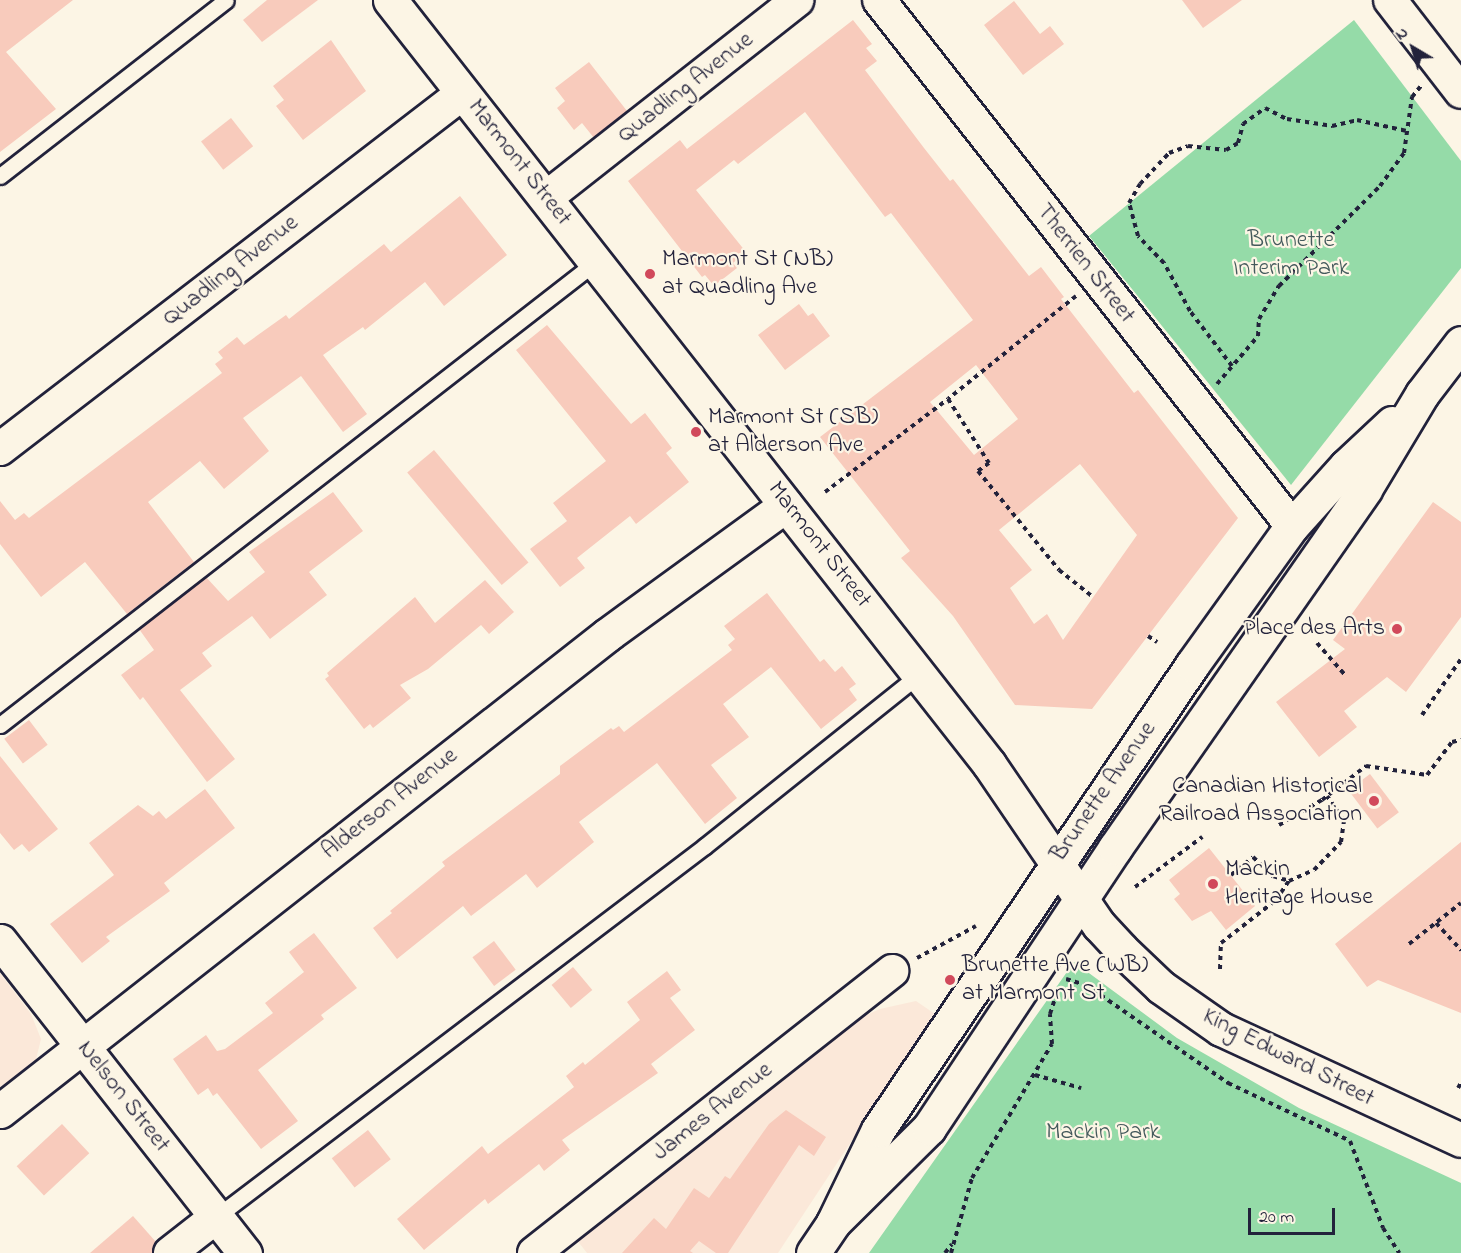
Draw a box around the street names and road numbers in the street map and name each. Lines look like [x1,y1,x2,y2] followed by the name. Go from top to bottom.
[612,26,760,150] street label: Quadling Avenue
[461,94,577,232] street label: Marmont Street
[1029,198,1141,330] street label: Therrien Street
[157,209,305,333] street label: Quadling Avenue
[761,476,877,614] street label: Marmont Street
[1045,716,1163,868] street label: Brunette Avenue
[316,742,464,866] street label: Alderson Avenue
[1197,1002,1379,1114] street label: King Edward Street
[70,1035,176,1159] street label: Nelson Street
[647,1056,779,1168] street label: James Avenue

